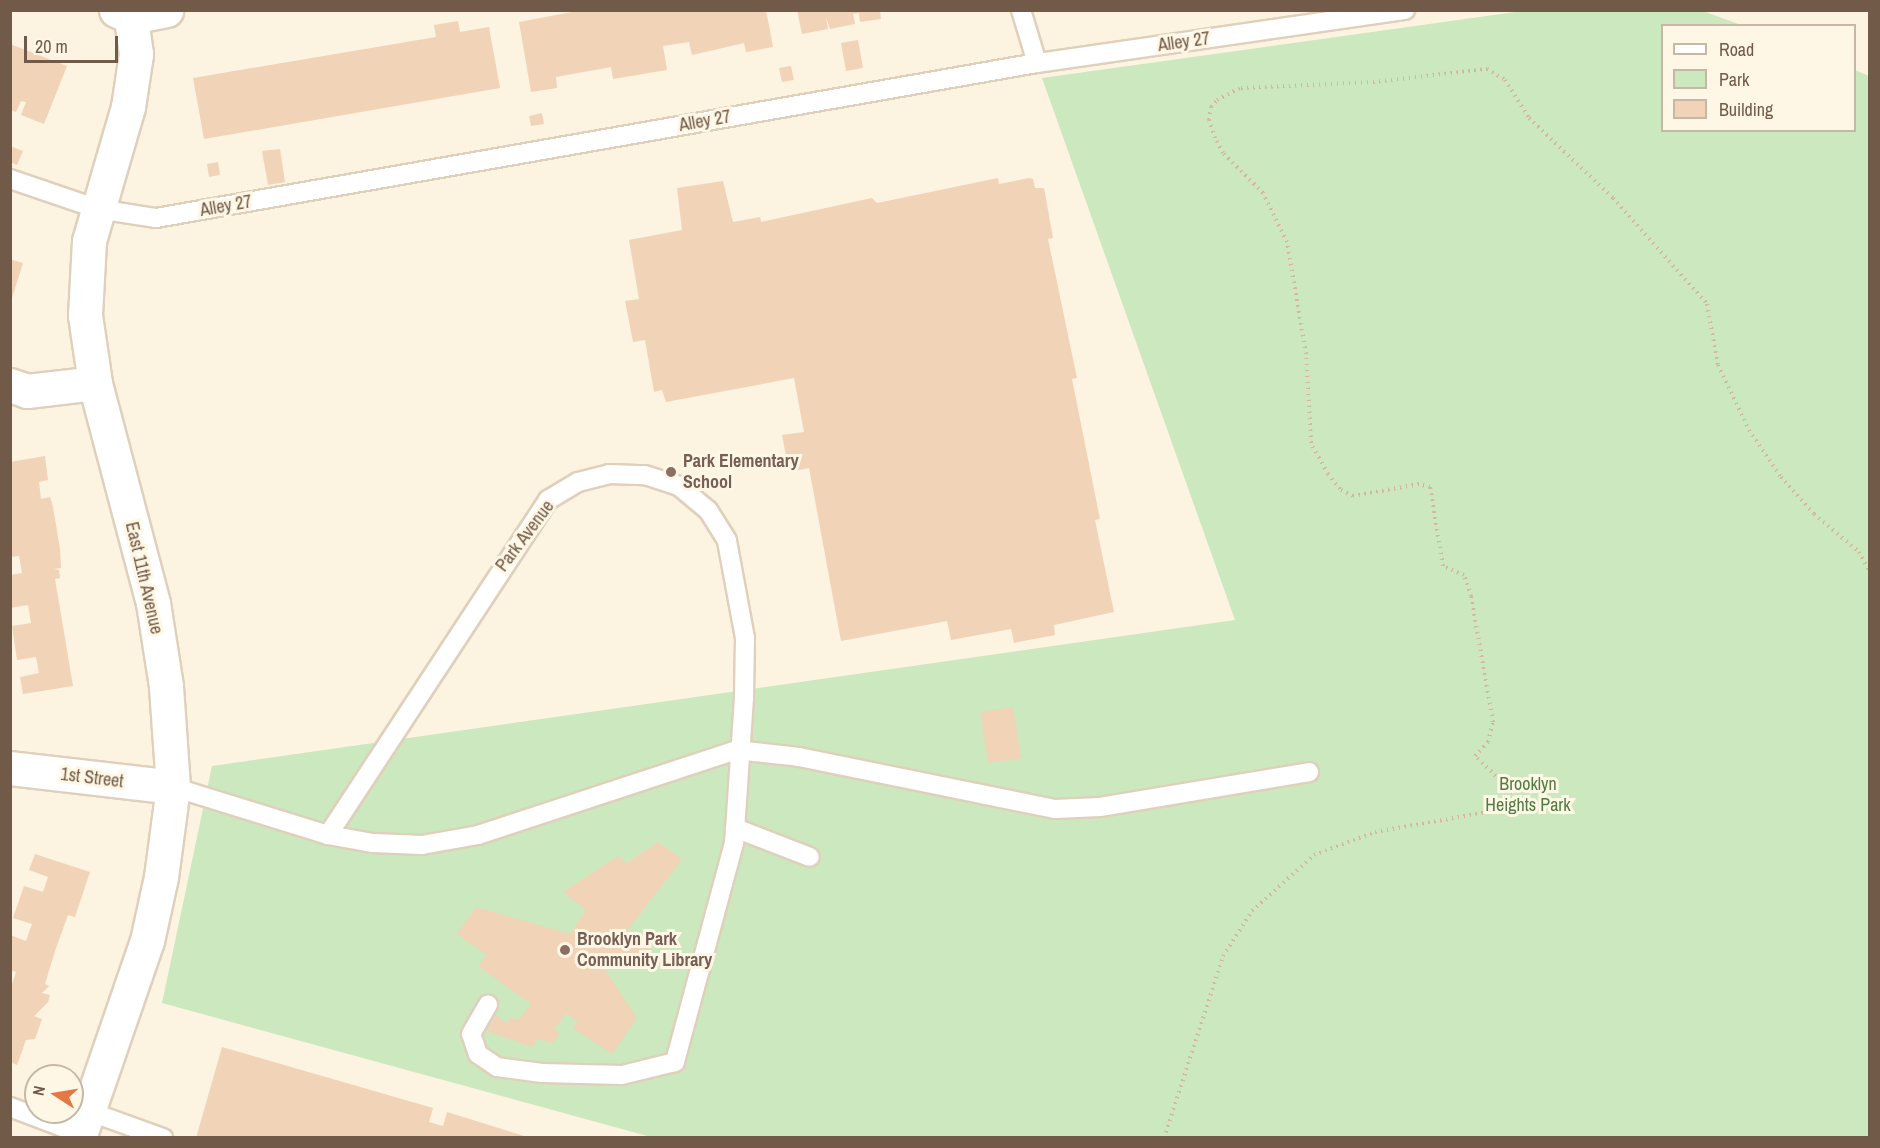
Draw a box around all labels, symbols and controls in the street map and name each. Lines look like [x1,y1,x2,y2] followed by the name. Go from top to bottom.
[27,24,122,62] scale bar
[1661,24,1856,132] legend
[1156,28,1212,56] street label: Alley 27
[35,34,68,59] text: 20 m
[1719,37,1754,62] text: Road
[1719,67,1749,92] text: Park
[1719,97,1773,122] text: Building
[677,106,733,136] street label: Alley 27
[198,191,254,221] street label: Alley 27
[683,451,799,494] place label: Park Elementary School
[664,465,678,479] marker: Park Elementary School
[491,496,559,576] street label: Park Avenue
[121,519,167,637] street label: East 11th Avenue
[59,763,125,793] street label: 1st Street
[1485,774,1571,816] park label: Brooklyn Heights Park
[577,929,712,972] place label: Brooklyn Park Community Library
[558,943,572,957] marker: Brooklyn Park Community Library
[24,1064,84,1124] north arrow
[27,1084,50,1098] text: N

